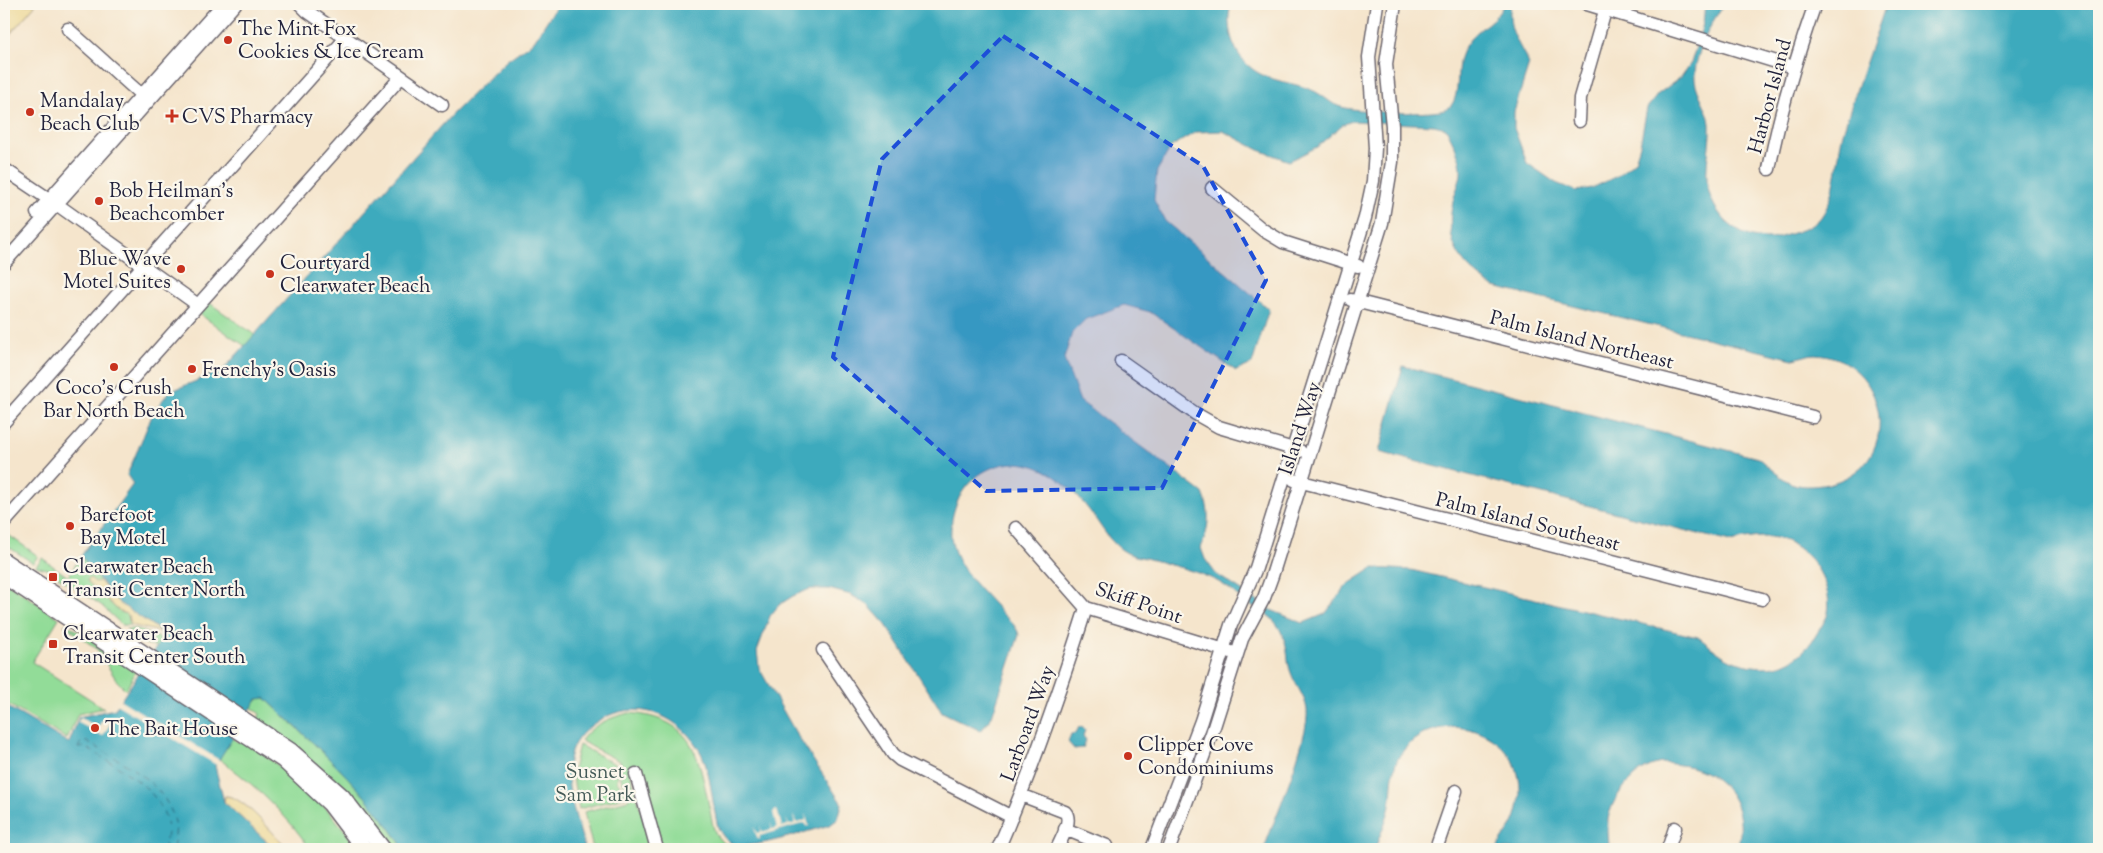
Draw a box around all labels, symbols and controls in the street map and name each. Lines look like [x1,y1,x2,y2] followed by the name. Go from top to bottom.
[238,16,425,68] place label: The Mint Fox Cookies & Ice Cream
[222,34,234,46] marker: The Mint Fox Cookies & Ice Cream
[1742,36,1801,157] street label: Harbor Island
[40,88,140,140] place label: Mandalay Beach Club
[182,104,313,133] place label: CVS Pharmacy
[24,106,36,118] marker: Mandalay Beach Club
[166,110,178,122] marker: CVS Pharmacy
[109,178,234,230] place label: Bob Heilman's Beachcomber
[93,195,105,207] marker: Bob Heilman's Beachcomber
[63,246,171,298] place label: Blue Wave Motel Suites
[280,250,431,302] place label: Courtyard Clearwater Beach
[175,263,187,275] marker: Blue Wave Motel Suites
[264,268,276,280] marker: Courtyard Clearwater Beach
[1486,305,1677,378] street label: Palm Island Northeast
[202,357,336,386] place label: Frenchy's Oasis
[108,361,120,373] marker: Coco's Crush Bar North Beach
[186,363,198,375] marker: Frenchy's Oasis
[43,375,185,427] place label: Coco's Crush Bar North Beach
[1273,378,1330,479] street label: Island Way
[1432,486,1623,560] street label: Palm Island Southeast
[80,502,167,554] place label: Barefoot Bay Motel
[64,520,76,532] marker: Barefoot Bay Motel
[63,554,246,606] place label: Clearwater Beach Transit Center North
[47,571,59,583] marker: Clearwater Beach Transit Center North
[1091,576,1186,633] street label: Skiff Point
[63,621,246,673] place label: Clearwater Beach Transit Center South
[47,638,59,650] marker: Clearwater Beach Transit Center South
[995,661,1064,786] street label: Larboard Way
[105,716,238,745] place label: The Bait House
[89,722,101,734] marker: The Bait House
[1138,732,1274,784] place label: Clipper Cove Condominiums
[1122,750,1134,762] marker: Clipper Cove Condominiums
[555,759,635,811] park label: Susnet Sam Park

